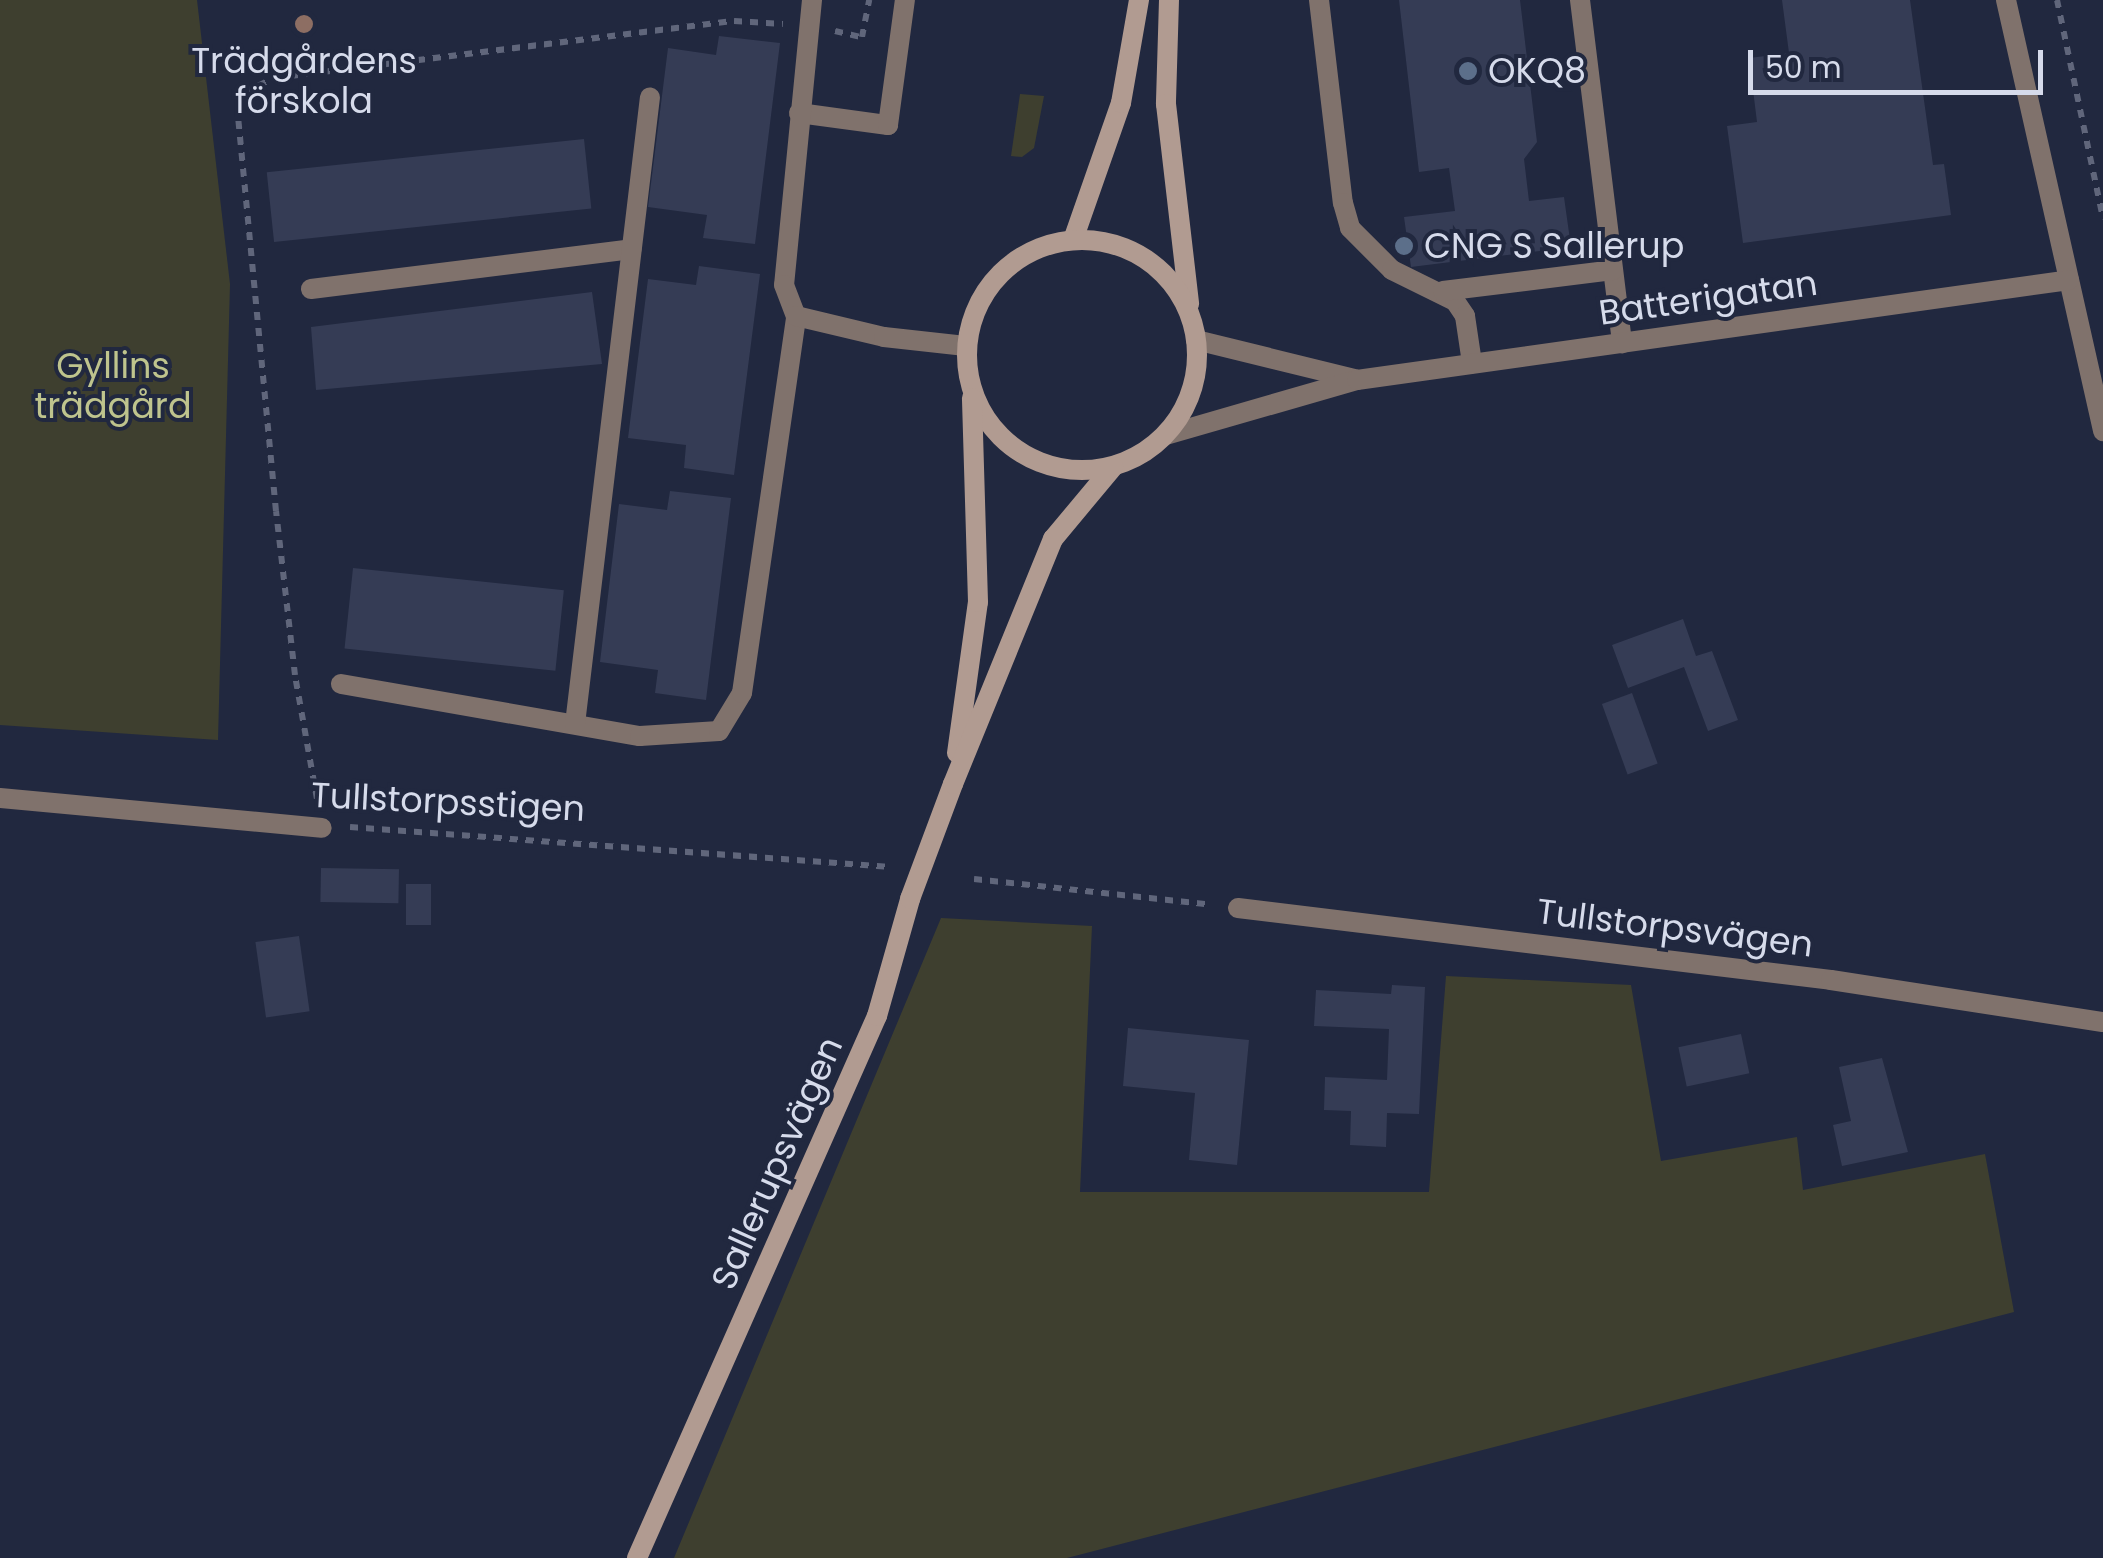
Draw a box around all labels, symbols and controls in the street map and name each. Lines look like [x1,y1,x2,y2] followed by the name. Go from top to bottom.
[293,13,315,35] marker: Trädgårdens förskola
[1753,30,2048,92] scale bar
[191,40,417,122] place label: Trädgårdens förskola
[1765,46,1842,89] text: 50 m
[1488,50,1586,92] place label: OKQ8
[1457,60,1479,82] marker: OKQ8
[1424,225,1684,267] place label: CNG S Sallerup
[1393,235,1415,257] marker: CNG S Sallerup
[1596,262,1820,334] street label: Batterigatan
[34,345,192,427] park label: Gyllins trädgård
[310,774,586,830] street label: Tullstorpsstigen
[1534,890,1816,966] street label: Tullstorpsvägen
[703,1030,851,1296] street label: Sallerupsvägen

